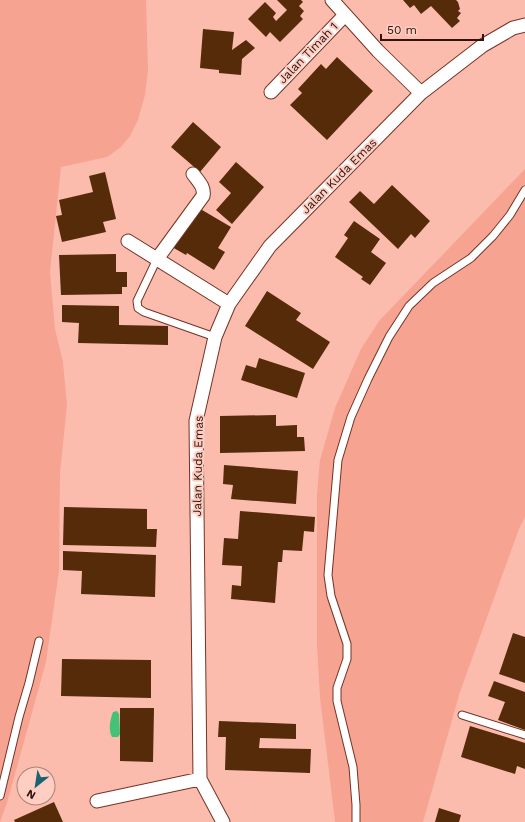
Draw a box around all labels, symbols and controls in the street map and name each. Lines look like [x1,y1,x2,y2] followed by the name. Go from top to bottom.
[381,16,483,42] scale bar
[275,20,341,86] street label: Jalan Timah 1
[387,23,417,37] text: 50 m
[298,135,380,217] street label: Jalan Kuda Emas
[190,416,206,516] street label: Jalan Kuda Emas
[16,766,56,806] north arrow
[24,787,38,802] text: N

